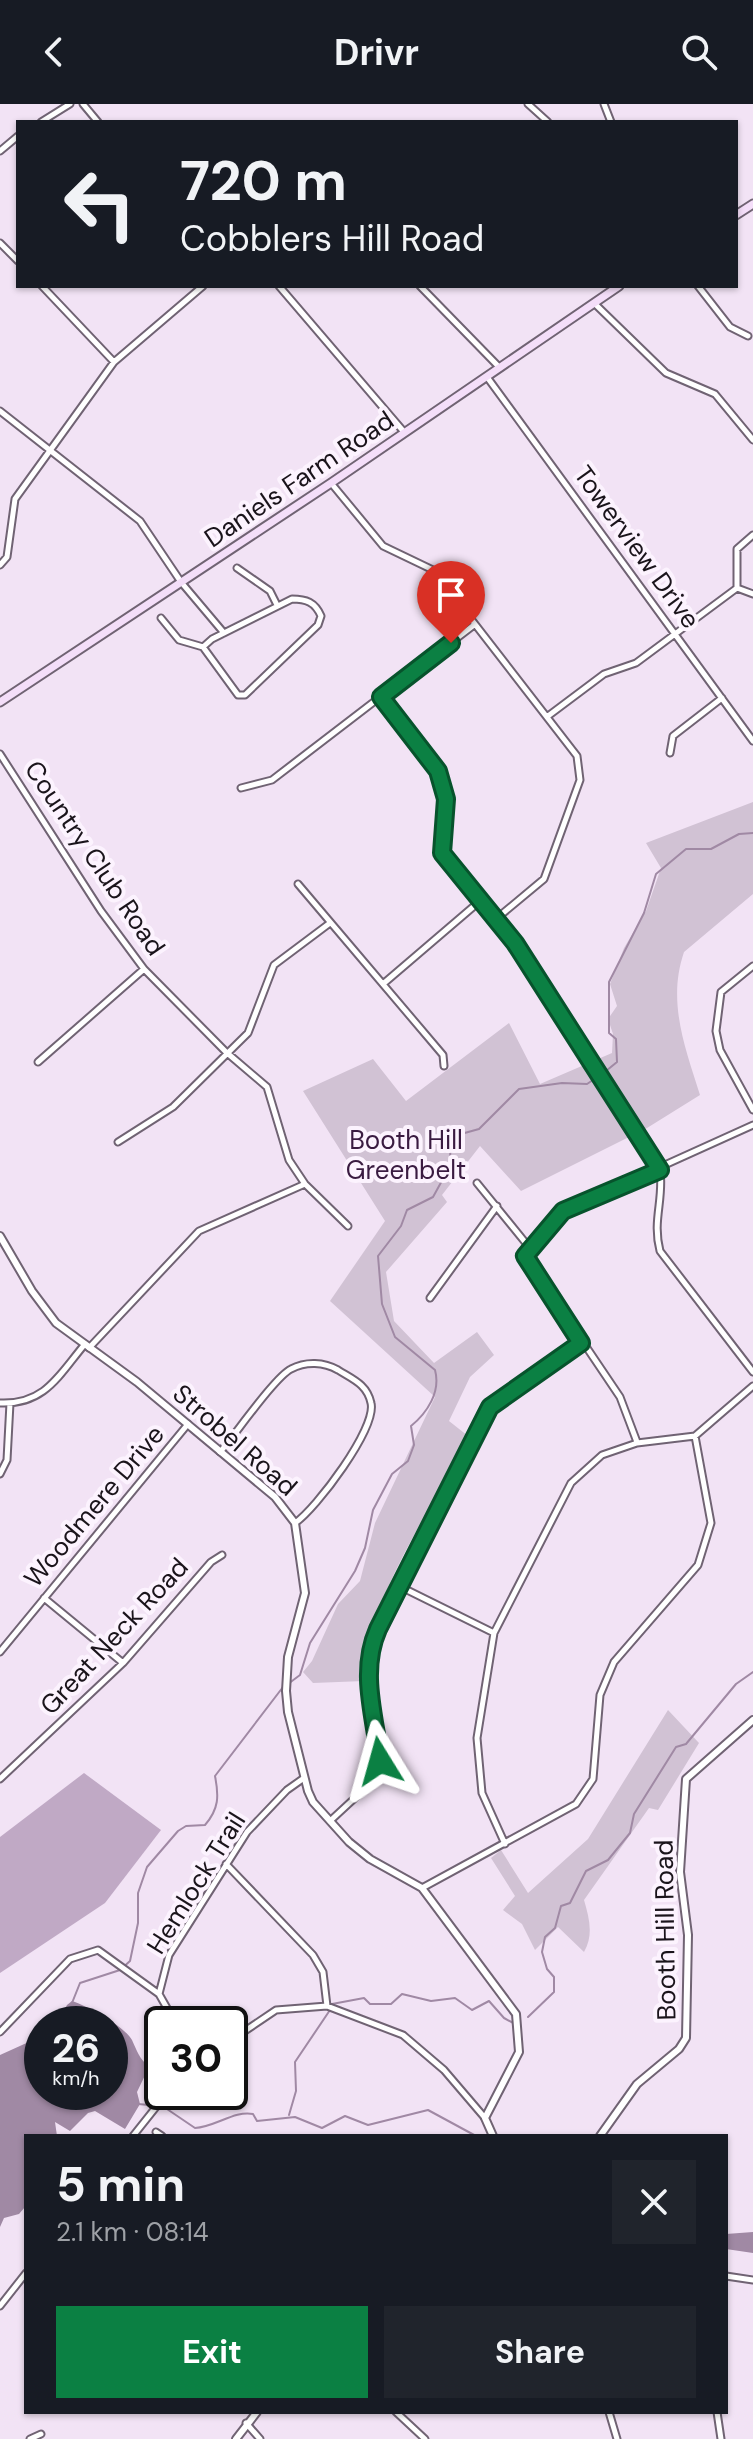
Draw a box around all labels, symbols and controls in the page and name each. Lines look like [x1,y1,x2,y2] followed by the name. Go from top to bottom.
[334,29,419,76] text: Drivr
[32,30,76,74] icon: back
[677,30,721,74] icon: search
[180,144,347,217] text: 720 m
[48,152,152,256] icon: left
[180,215,484,262] text: Cobblers Hill Road
[198,403,400,555] street label: Daniels Farm Road
[566,459,708,635] street label: Towerview Drive
[417,561,485,643] pin
[429,573,473,617] icon: arrive
[17,754,173,962] street label: Country Club Road
[346,1123,466,1187] park label: Booth Hill Greenbelt
[166,1377,304,1503] street label: Strobel Road
[16,1418,172,1594] street label: Woodmere Drive
[32,1550,196,1722] street label: Great Neck Road
[338,1719,422,1803] position arrow
[139,1806,253,1960] street label: Hemlock Trail
[646,1839,684,2021] street label: Booth Hill Road
[144,2006,248,2110] speed limit sign: 30
[52,2022,100,2074] text: 26
[52,2065,100,2091] text: km/h
[56,2153,185,2216] text: 5 min
[612,2160,696,2244] button: close
[56,2215,209,2249] text: 2.1 km · 08:14
[56,2306,368,2398] button: Exit
[384,2306,696,2398] button: Share

